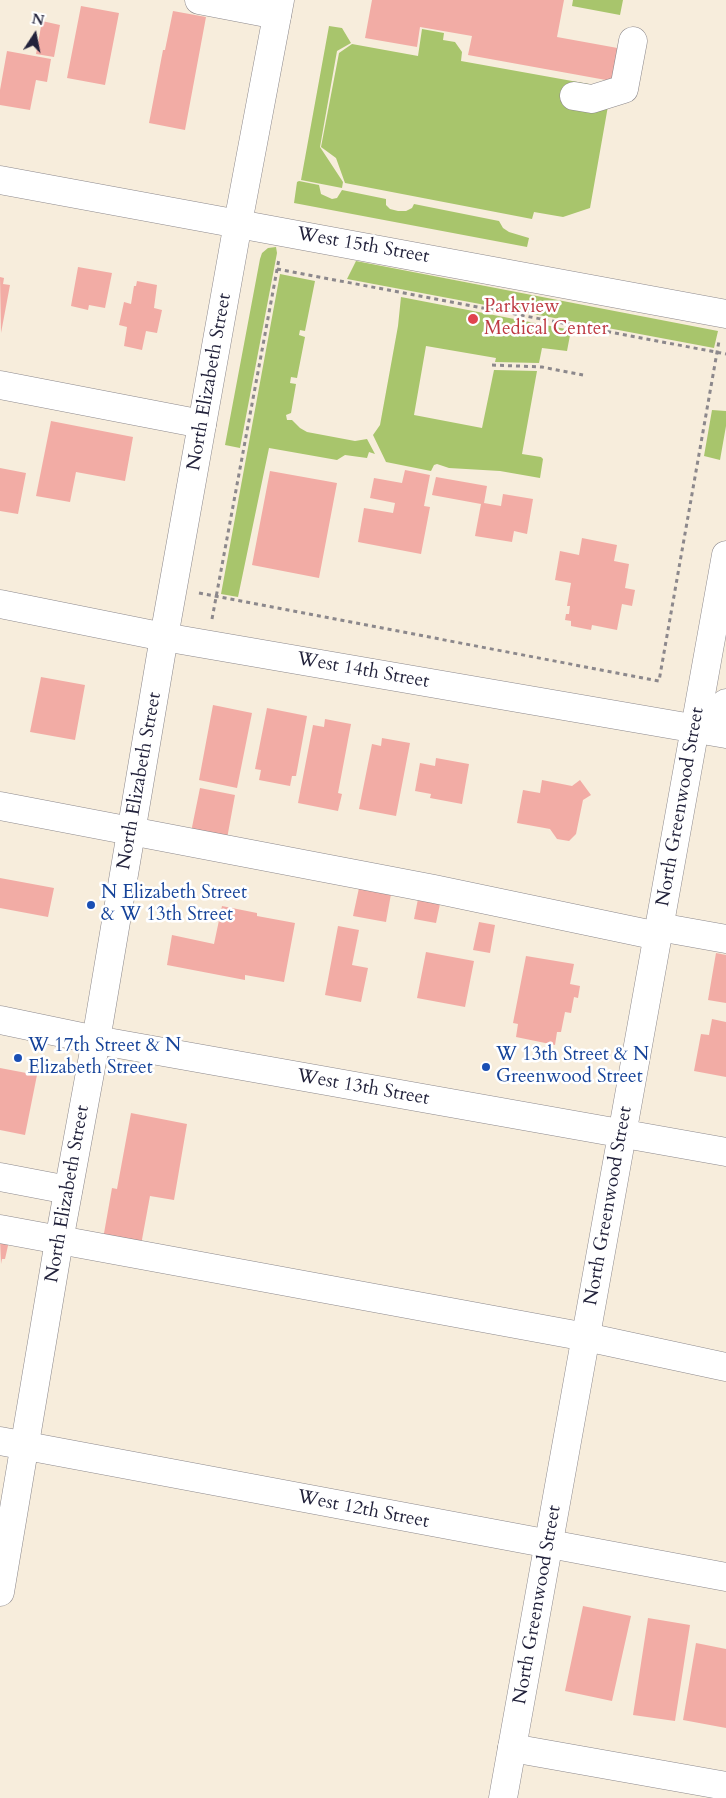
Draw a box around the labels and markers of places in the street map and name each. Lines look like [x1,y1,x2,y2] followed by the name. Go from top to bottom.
[484,297,608,341] place label: Parkview Medical Center
[466,312,480,326] marker: Parkview Medical Center
[101,883,247,927] place label: N Elizabeth Street & W 13th Street
[85,899,97,911] marker: N Elizabeth Street & W 13th Street
[28,1036,181,1080] place label: W 17th Street & N Elizabeth Street
[496,1045,649,1089] place label: W 13th Street & N Greenwood Street
[12,1052,24,1064] marker: W 17th Street & N Elizabeth Street
[480,1061,492,1073] marker: W 13th Street & N Greenwood Street

